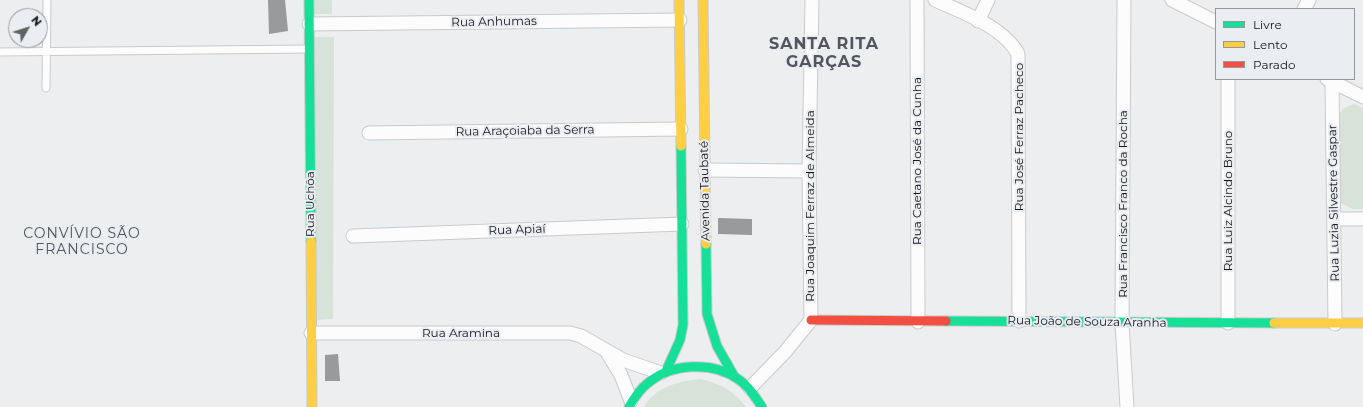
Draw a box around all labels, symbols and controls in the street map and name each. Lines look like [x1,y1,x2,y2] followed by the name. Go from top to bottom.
[8,8,48,48] north arrow
[1215,8,1355,80] legend
[28,13,45,29] text: N
[451,14,537,30] street label: Rua Anhumas
[1253,17,1282,32] text: Livre
[769,34,879,72] district label: SANTA RITA GARÇAS
[1253,37,1288,52] text: Lento
[1253,57,1296,72] text: Parado
[1012,63,1026,211] street label: Rua José Ferraz Pacheco
[910,77,924,245] street label: Rua Caetano José da Cunha
[803,110,817,302] street label: Rua Joaquim Ferraz de Almeida
[1116,110,1130,298] street label: Rua Francisco Franco da Rocha
[455,123,595,139] street label: Rua Araçoiaba da Serra
[1325,124,1343,282] street label: Rua Luzia Silvestre Gaspar
[1221,131,1235,271] street label: Rua Luiz Alcindo Bruno
[697,141,713,241] street label: Avenida Taubaté
[303,171,317,237] street label: Rua Uchôa
[488,222,546,238] street label: Rua Apiaí
[23,226,141,258] district label: CONVÍVIO SÃO FRANCISCO
[1007,313,1167,331] street label: Rua João de Souza Aranha
[422,326,500,340] street label: Rua Aramina

